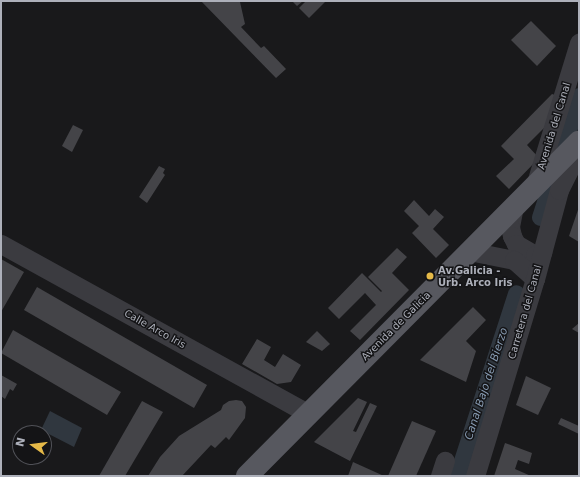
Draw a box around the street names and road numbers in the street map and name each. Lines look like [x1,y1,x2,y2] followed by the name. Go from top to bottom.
[535,81,573,171] street label: Avenida del Canal
[506,264,544,360] street label: Carretera del Canal
[359,289,433,363] street label: Avenida de Galicia
[122,307,188,351] street label: Calle Arco Iris

